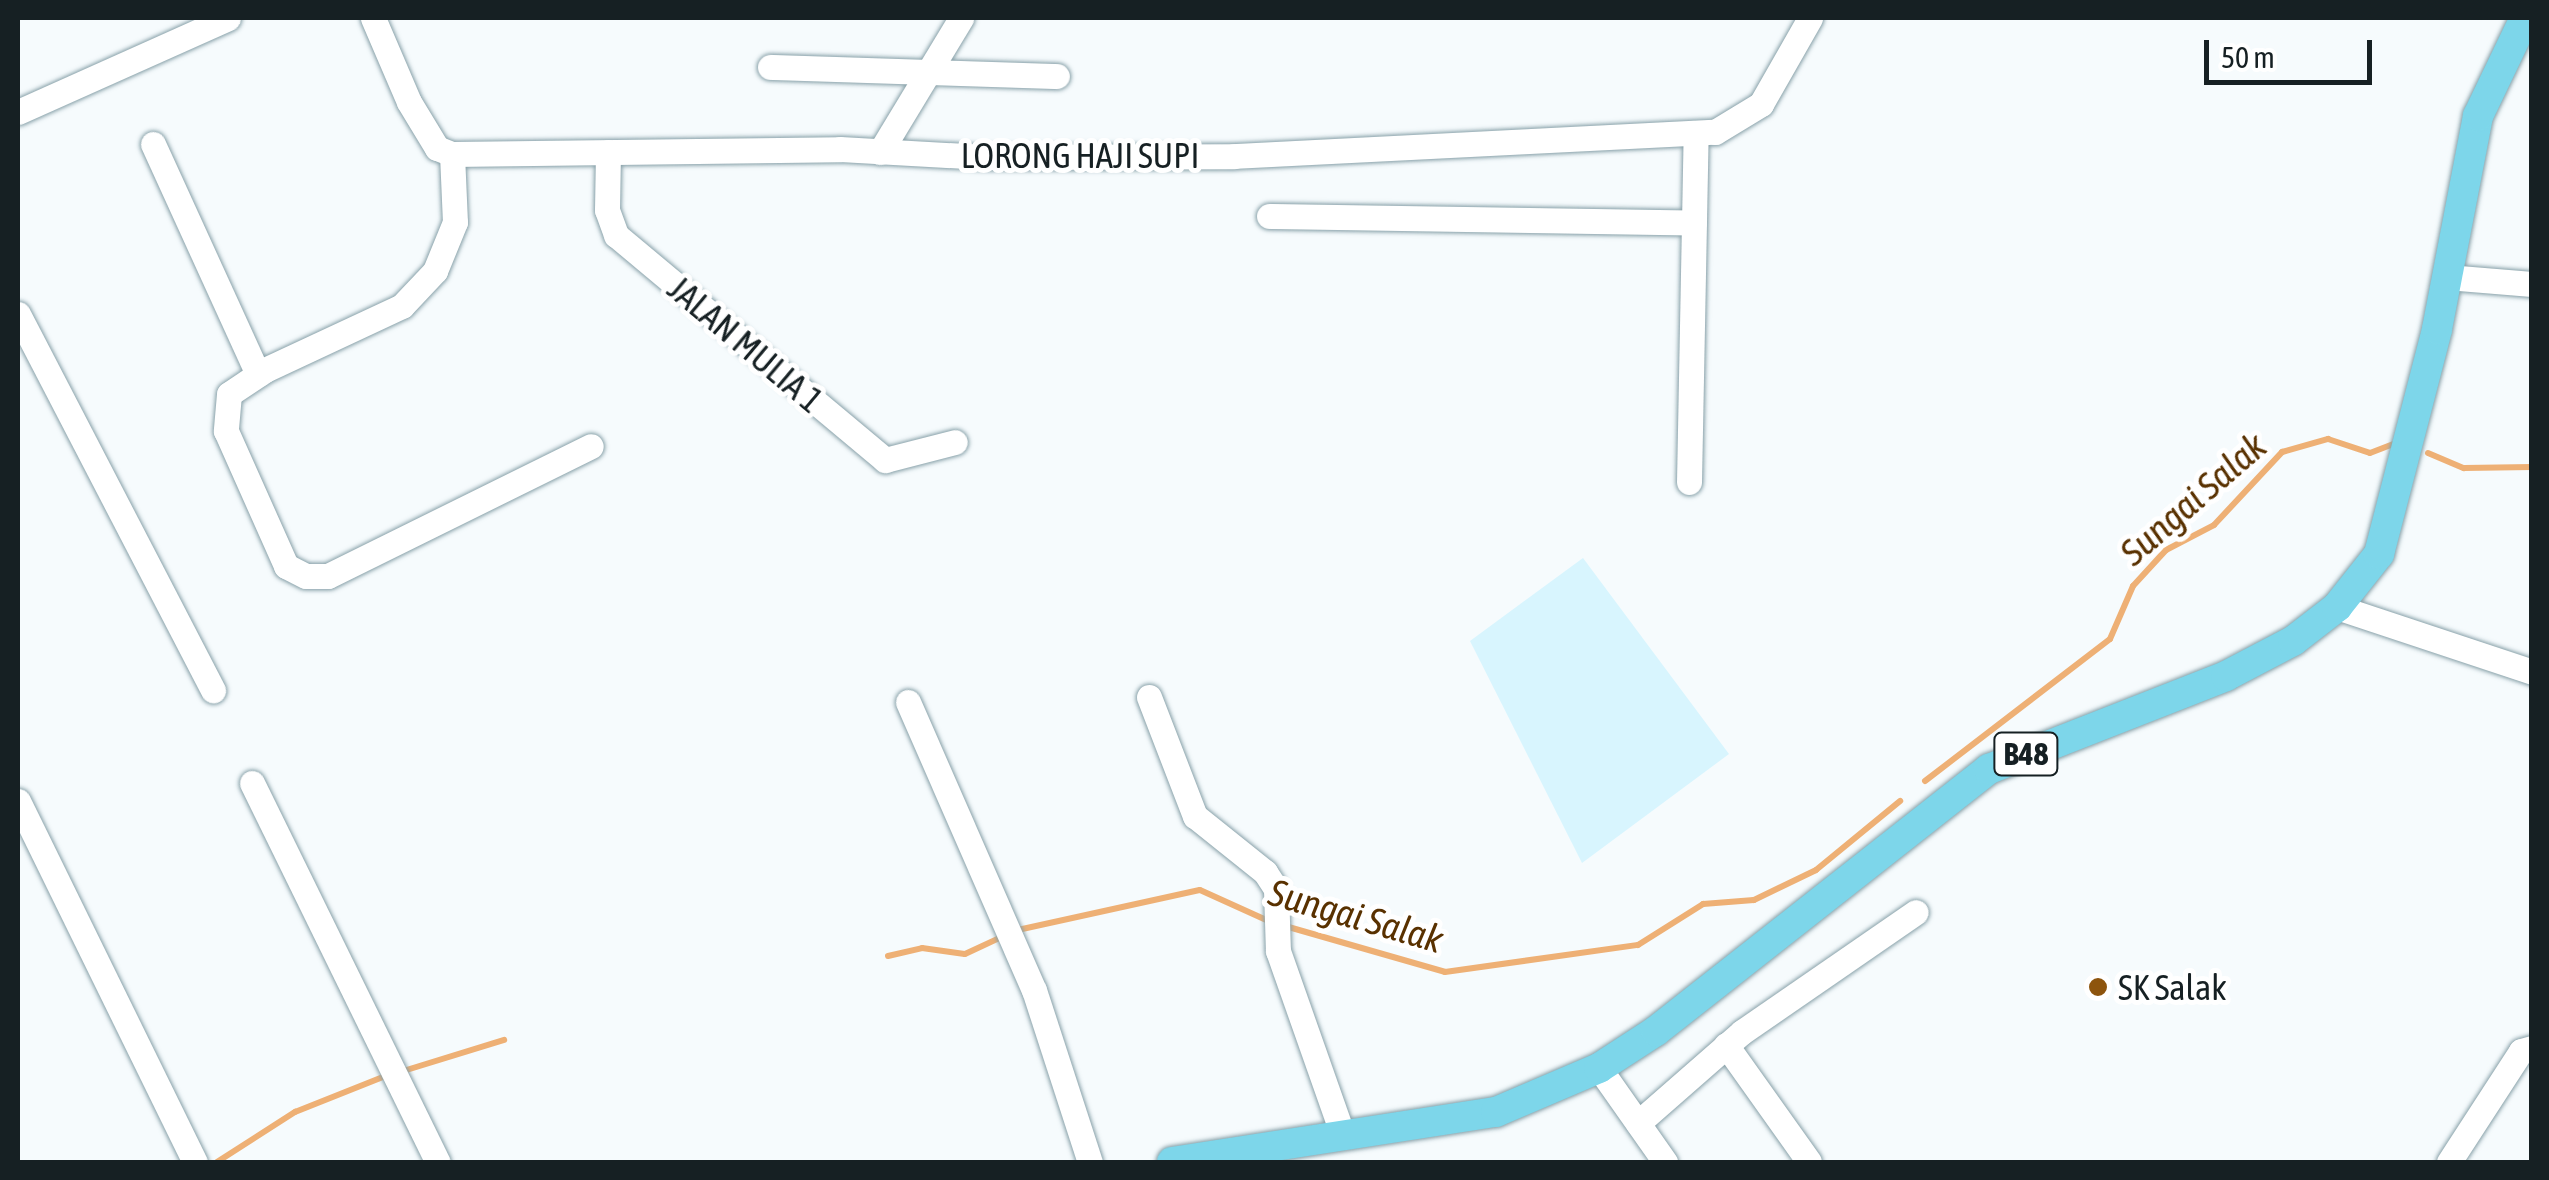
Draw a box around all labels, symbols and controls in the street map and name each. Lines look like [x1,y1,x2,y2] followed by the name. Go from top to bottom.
[2209,20,2376,82] scale bar
[2221,40,2275,74] text: 50 m
[961,134,1199,176] street label: LORONG HAJI SUPI
[660,267,832,421] street label: JALAN MULIA 1
[2110,423,2276,575] water label: Sungai Salak
[1991,727,2061,781] road number: B48
[1264,869,1448,963] water label: Sungai Salak
[2118,966,2227,1008] place label: SK Salak
[2087,976,2109,998] marker: SK Salak

